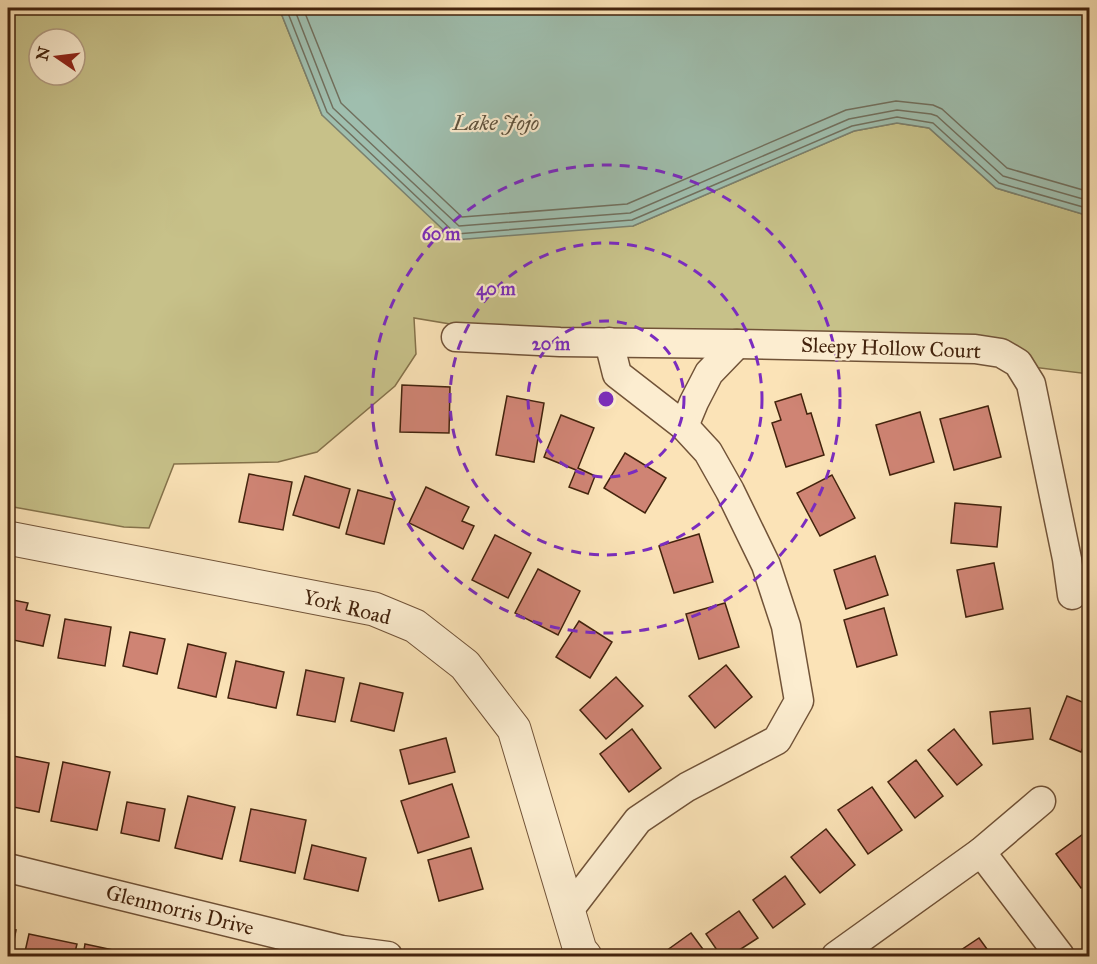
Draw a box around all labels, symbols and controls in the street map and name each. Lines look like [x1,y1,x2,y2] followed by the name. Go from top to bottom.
[27,27,87,87] north arrow
[32,44,54,62] text: N
[452,109,539,136] water label: Lake Jojo
[422,223,461,245] text: 60 m
[476,278,517,301] text: 40 m
[800,332,982,364] street label: Sleepy Hollow Court
[532,333,571,355] text: 20 m
[596,389,616,409] centre of rings
[301,584,394,631] street label: York Road
[103,879,257,941] street label: Glenmorris Drive

